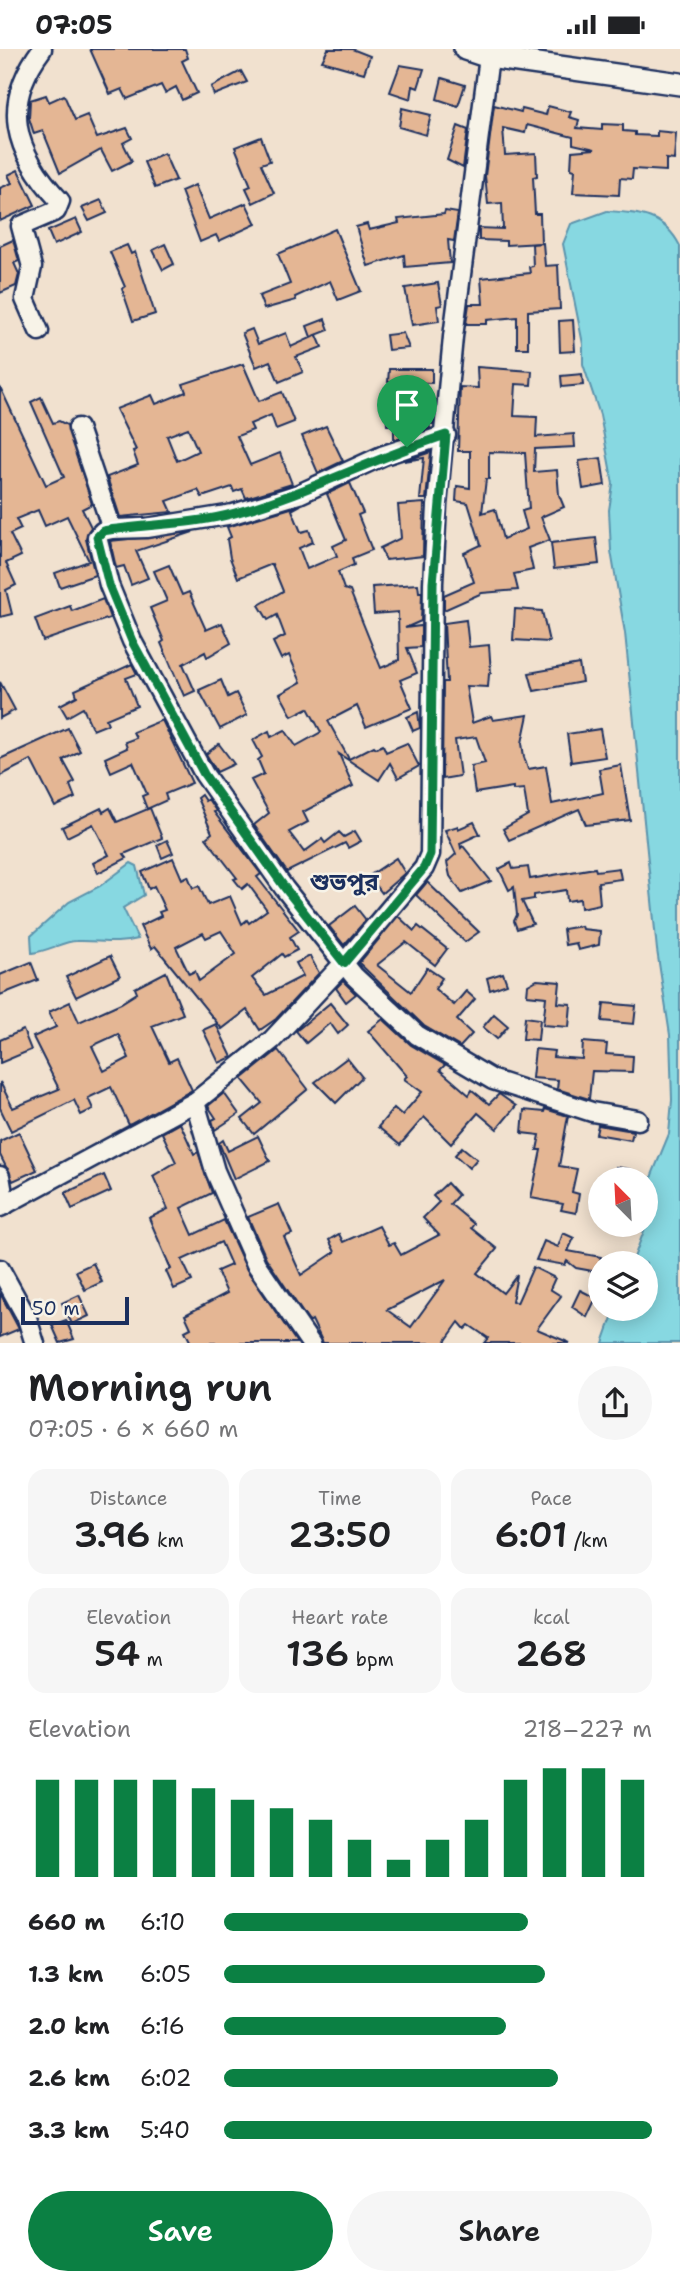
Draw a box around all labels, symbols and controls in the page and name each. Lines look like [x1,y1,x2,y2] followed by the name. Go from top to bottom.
[35,7,112,42] text: 07:05
[377,375,437,447] pin
[388,386,426,424] icon: arrive
[309,866,379,898] district label: শুভপুর
[588,1167,658,1237] north arrow
[588,1167,658,1321] map controls
[588,1251,658,1321] button: layers
[21,1295,130,1326] scale bar
[32,1296,80,1321] text: 50 m
[28,1362,272,1413] text: Morning run
[578,1366,652,1440] button: share
[28,1414,238,1444] text: 07:05 · 6 × 660 m
[90,1486,168,1511] text: Distance
[318,1486,362,1511] text: Time
[530,1486,572,1511] text: Pace
[73,1511,151,1558] text: 3.96
[288,1511,392,1558] text: 23:50
[495,1511,567,1558] text: 6:01
[151,1528,184,1553] text: km
[567,1528,608,1553] text: /km
[86,1605,171,1630] text: Elevation
[292,1605,388,1630] text: Heart rate
[533,1605,570,1630] text: kcal
[94,1630,140,1677] text: 54
[286,1630,349,1677] text: 136
[515,1630,587,1677] text: 268
[140,1647,163,1672] text: m
[349,1647,394,1672] text: bpm
[28,1714,131,1744] text: Elevation
[522,1714,652,1744] text: 218–227 m
[28,1907,105,1937] text: 660 m
[140,1907,185,1937] text: 6:10
[28,1959,103,1989] text: 1.3 km
[140,1959,191,1989] text: 6:05
[28,2011,110,2041] text: 2.0 km
[140,2011,185,2041] text: 6:16
[28,2063,110,2093] text: 2.6 km
[140,2063,192,2093] text: 6:02
[28,2115,109,2145] text: 3.3 km
[140,2115,190,2145] text: 5:40
[28,2191,333,2271] button: Save
[347,2191,652,2271] button: Share

